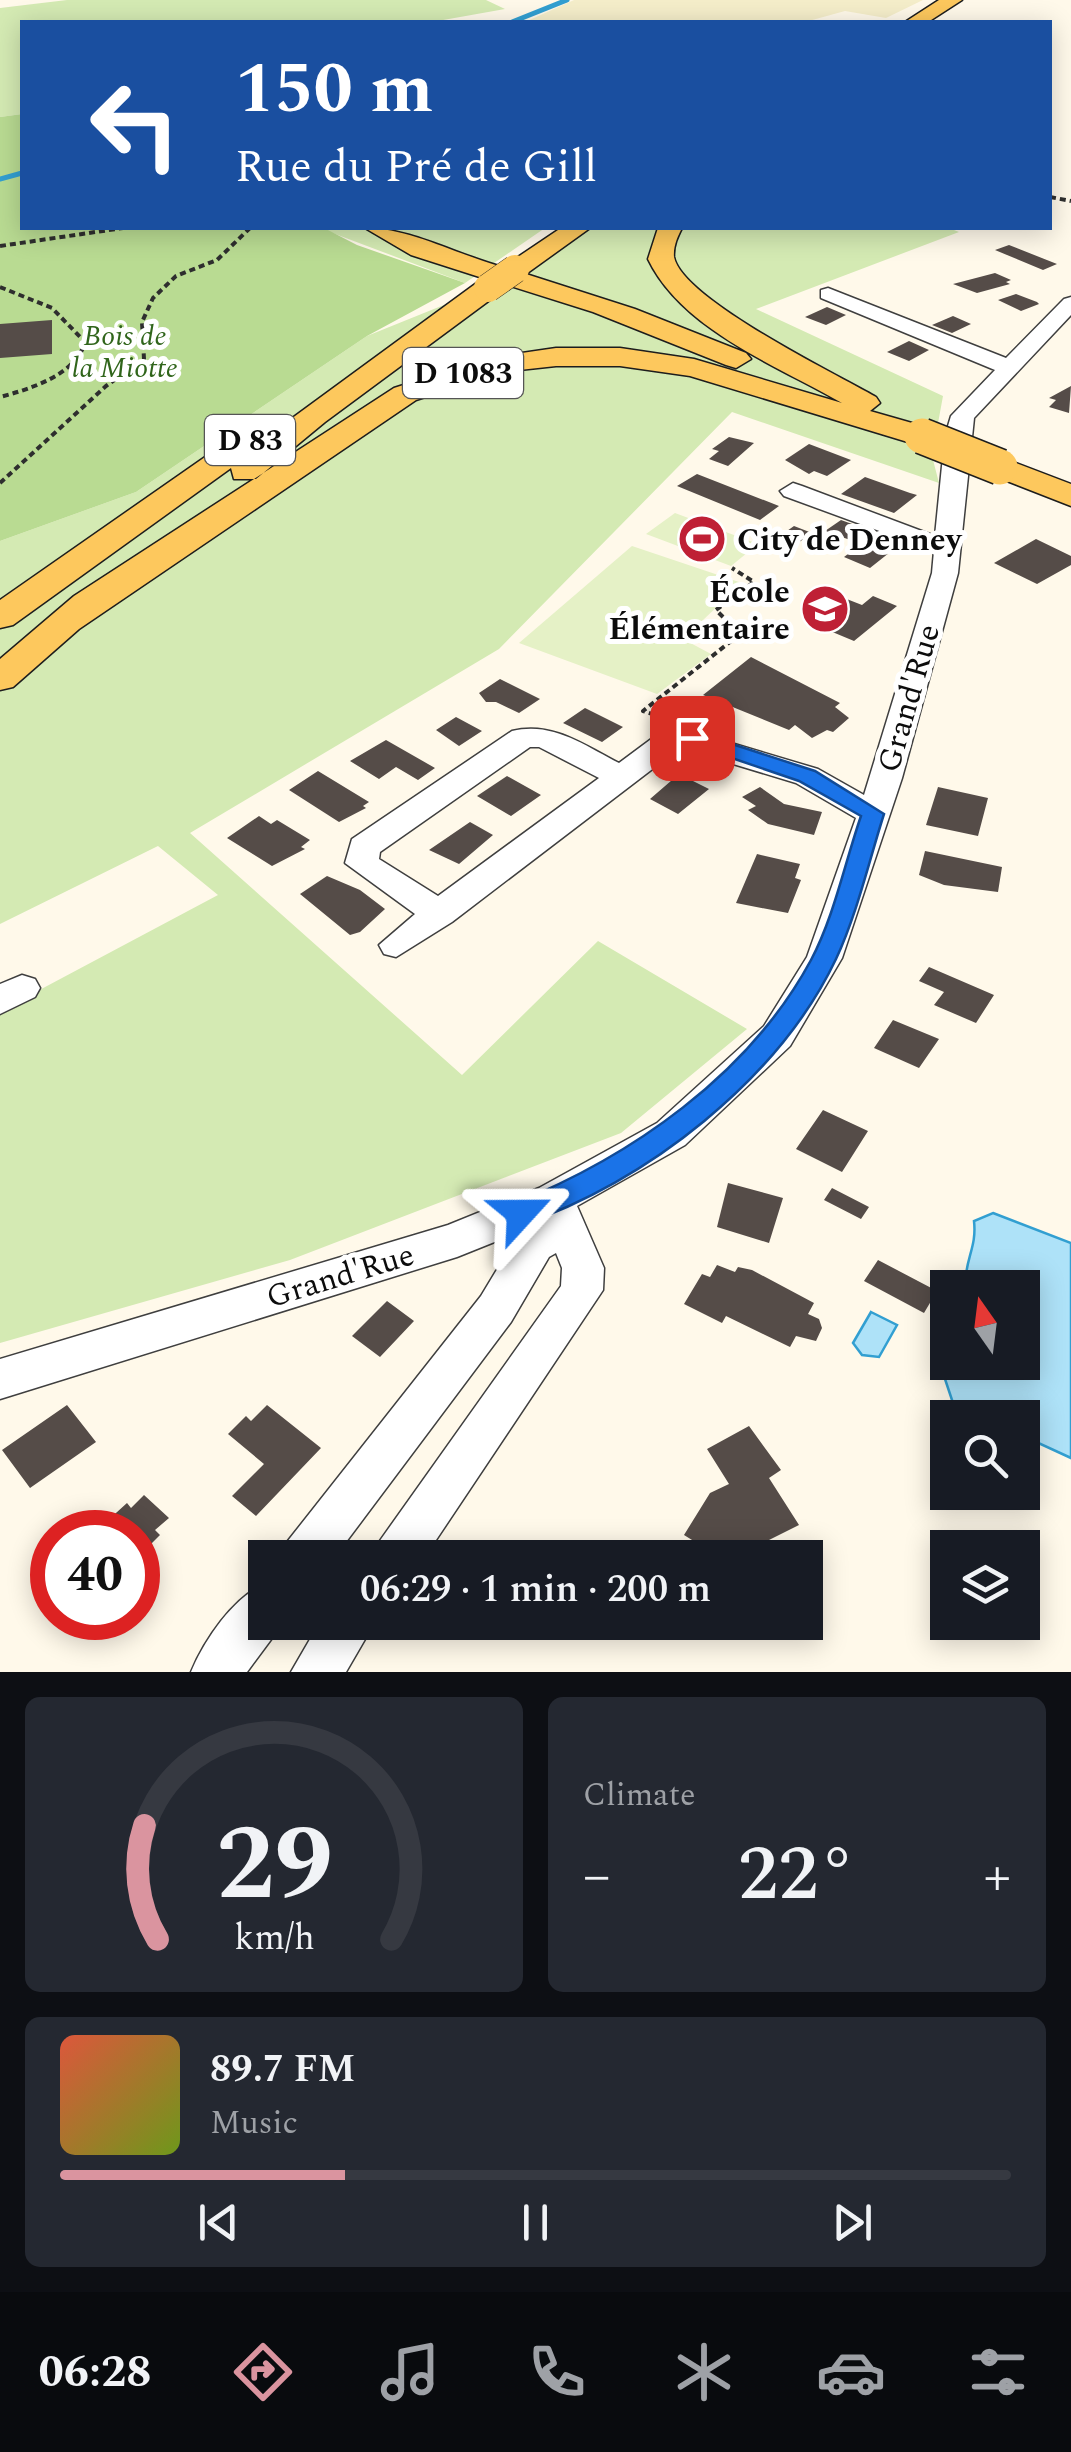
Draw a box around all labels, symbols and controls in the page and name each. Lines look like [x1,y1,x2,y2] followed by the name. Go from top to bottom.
[235,37,433,143] text: 150 m
[70,60,200,190] icon: left
[235,133,597,202] text: Rue du Pré de Gill
[72,315,178,390] park label: Bois de la Miotte
[403,348,523,398] road number: D 1083
[205,415,295,465] road number: D 83
[676,513,728,565] sports icon: City de Denney
[737,516,963,565] place label: City de Denney
[608,568,790,654] place label: École Élémentaire
[799,583,851,635] school or university icon: École Élémentaire
[865,618,954,778] street label: Grand'Rue
[650,696,735,781] pin
[665,711,720,766] icon: arrive
[469,1161,573,1265] position arrow
[260,1231,420,1322] street label: Grand'Rue
[930,1270,1040,1380] north arrow
[930,1270,1040,1640] map controls
[930,1400,1040,1510] button: search
[30,1510,160,1640] speed limit sign: 40
[930,1530,1040,1640] button: layers
[360,1561,711,1619] text: 06:29 · 1 min · 200 m
[583,1771,695,1820] text: Climate
[216,1787,332,1945] text: 29
[738,1819,856,1933] text: 22°
[583,1835,611,1918] text: −
[983,1835,1011,1918] text: +
[234,1911,314,1966] text: km/h
[210,2041,355,2099] text: 89.7 FM
[210,2099,298,2148] text: Music
[191,2195,246,2250] icon: previous
[508,2195,563,2250] icon: pause
[825,2195,880,2250] icon: next
[228,2337,298,2407] icon: directions
[375,2337,445,2407] icon: music
[522,2337,592,2407] icon: phone
[669,2337,739,2407] icon: climate
[816,2337,886,2407] icon: car
[963,2337,1033,2407] icon: filters
[38,2338,151,2407] text: 06:28

